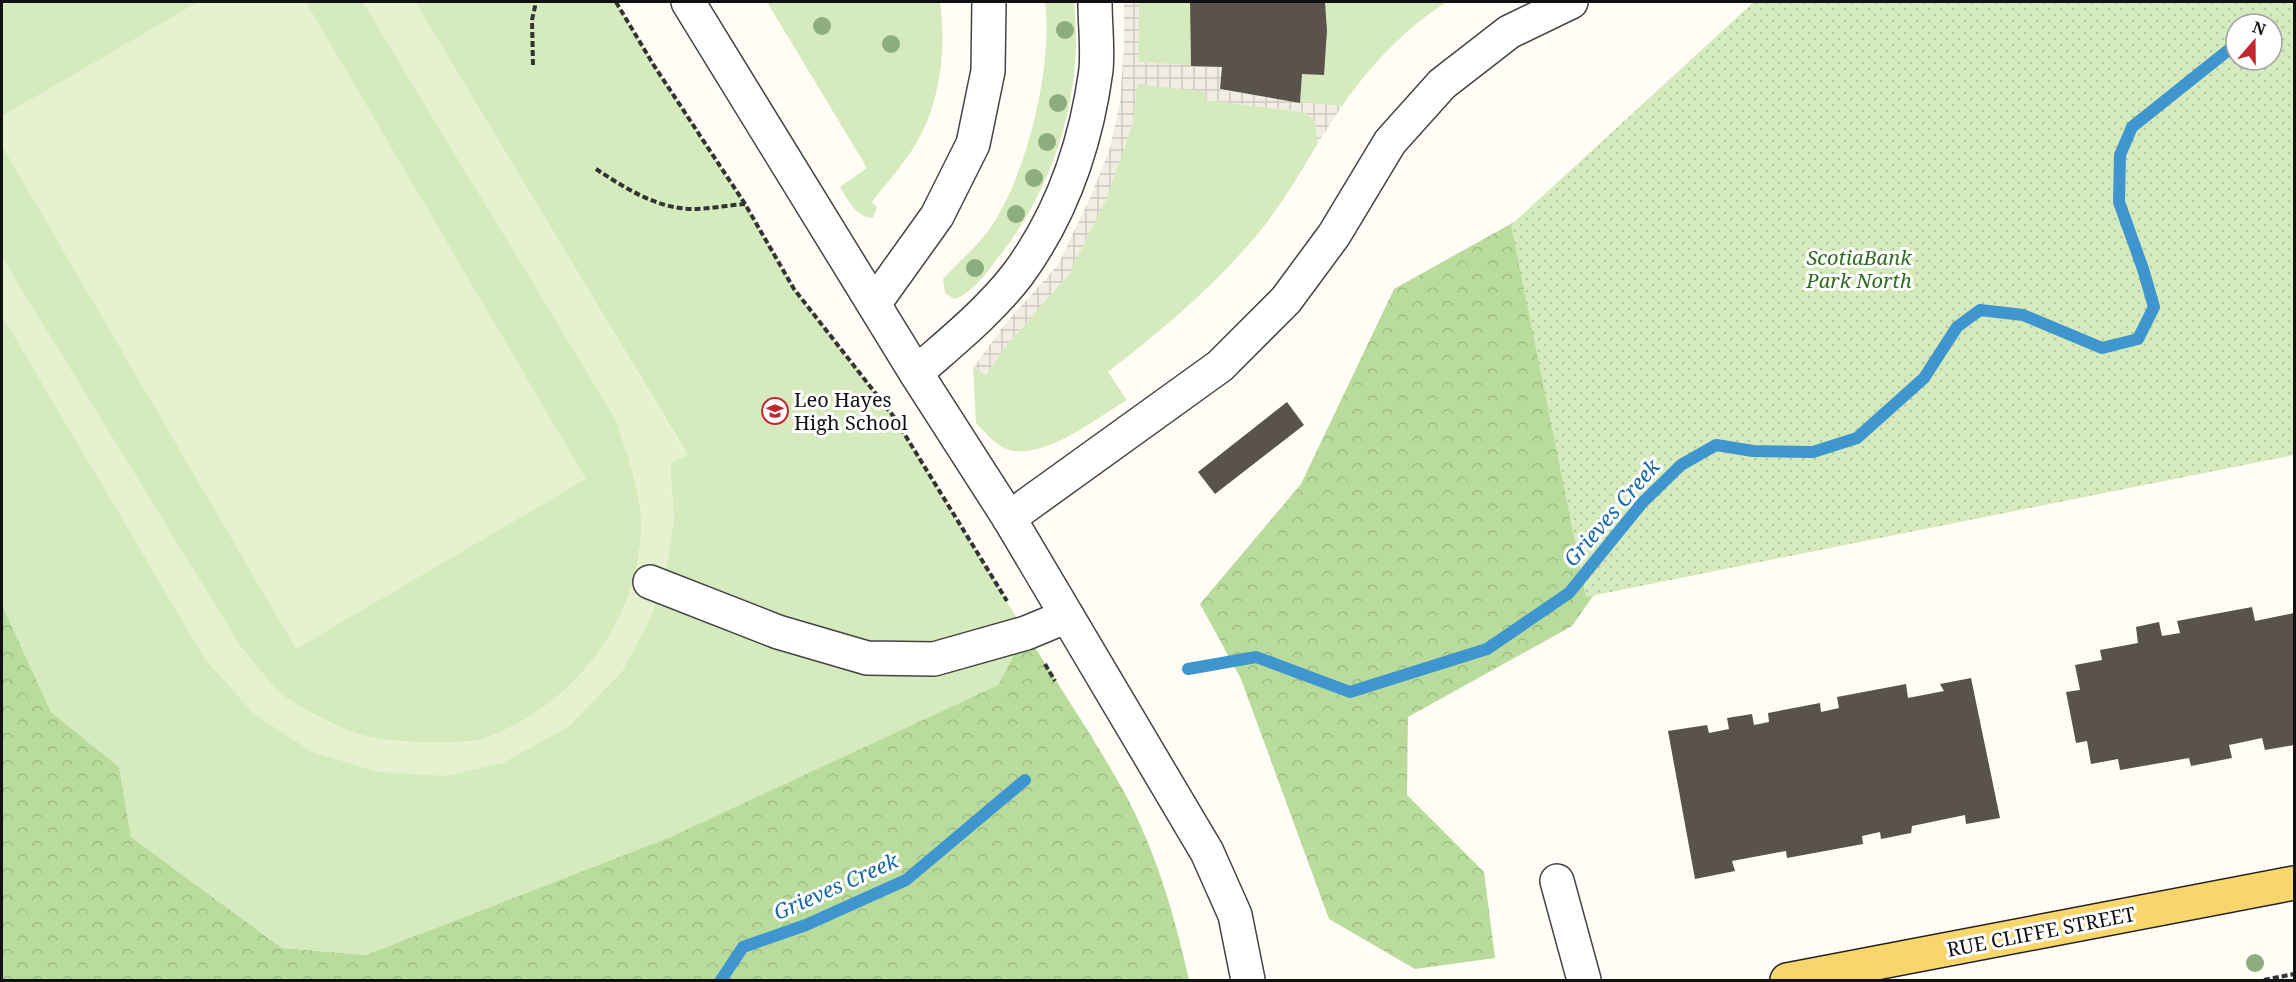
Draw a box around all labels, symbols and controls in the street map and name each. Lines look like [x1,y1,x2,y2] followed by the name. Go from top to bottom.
[2224,12,2284,72] north arrow
[2249,15,2269,41] text: N
[1805,244,1912,294] park label: ScotiaBank Park North
[794,386,908,436] place label: Leo Hayes High School
[760,396,790,426] school or university icon: Leo Hayes High School
[1557,452,1666,572] water label: Grieves Creek
[769,846,903,926] water label: Grieves Creek
[1944,900,2137,963] street label: RUE CLIFFE STREET

